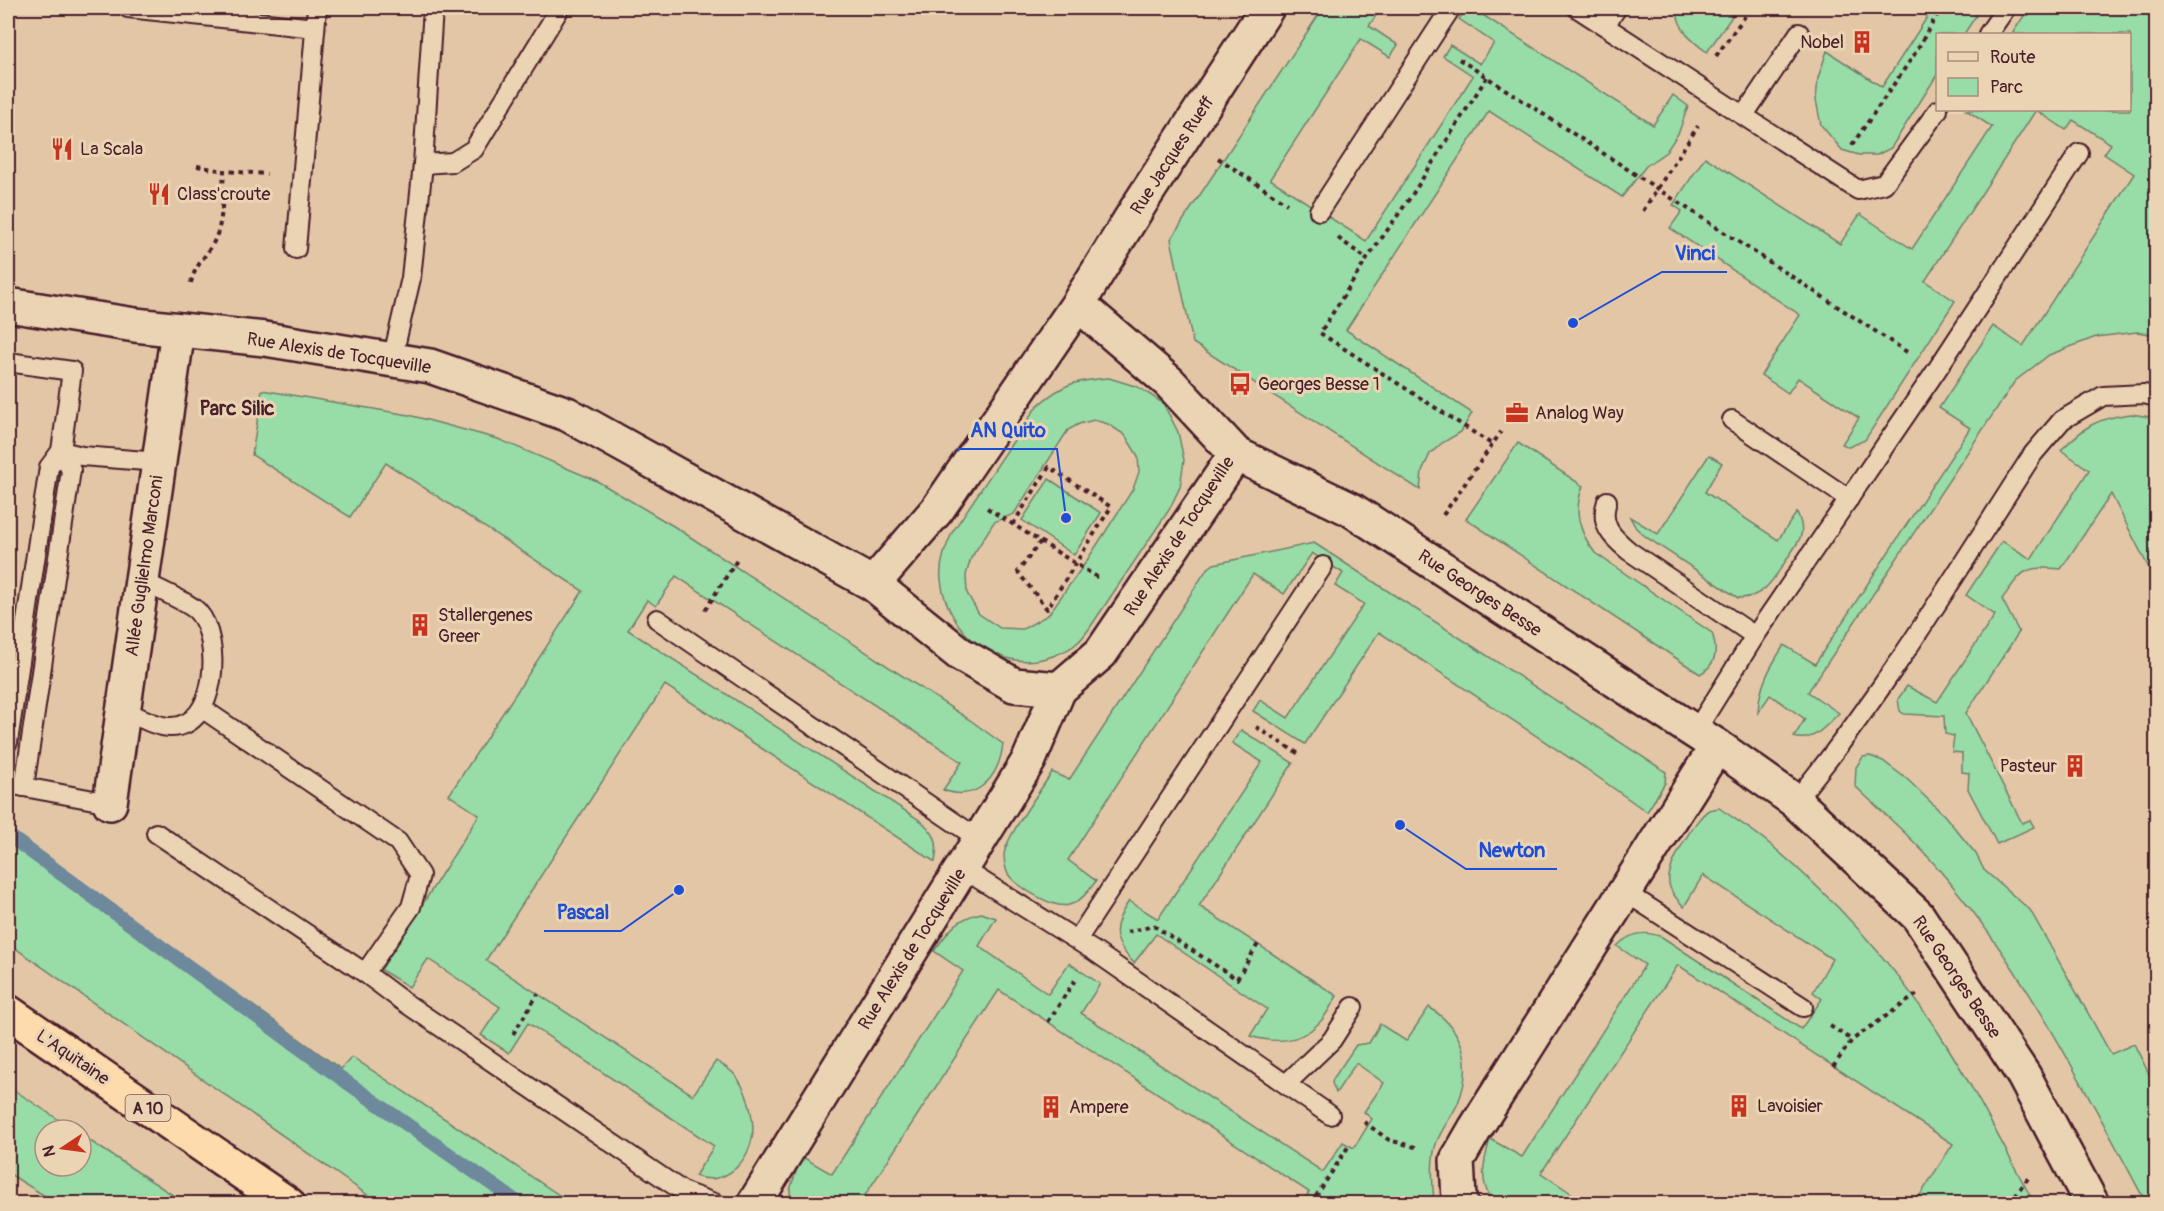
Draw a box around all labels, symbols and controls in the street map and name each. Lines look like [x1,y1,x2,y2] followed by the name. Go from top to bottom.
[1849,29,1875,55] building icon: Nobel
[1800,31,1844,54] place label: Nobel
[1936,33,2131,111] legend
[1990,46,2035,69] text: Route
[1990,76,2023,99] text: Parc
[1126,91,1219,219] street label: Rue Jacques Rueff
[49,136,75,162] restaurant icon: La Scala
[80,138,143,161] place label: La Scala
[146,181,172,207] restaurant icon: Class'croute
[177,183,271,206] place label: Class'croute
[1662,234,1727,272] callout: Vinci
[1675,241,1716,266] text: Vinci
[245,328,433,379] street label: Rue Alexis de Tocqueville
[1227,371,1253,397] bus stop icon: Georges Besse 1
[1258,373,1380,396] place label: Georges Besse 1
[200,396,274,421] district label: Parc Silic
[1504,400,1530,426] office icon: Analog Way
[1535,402,1624,425] place label: Analog Way
[958,411,1057,449] callout: AN Quito
[970,418,1046,443] text: AN Quito
[1119,452,1240,621] street label: Rue Alexis de Tocqueville
[120,474,169,658] street label: Allée Guglielmo Marconi
[1413,545,1546,642] street label: Rue Georges Besse
[438,604,533,648] place label: Stallergenes Greer
[407,612,433,638] building icon: Stallergenes Greer
[2062,753,2088,779] building icon: Pasteur
[2000,755,2058,778] place label: Pasteur
[1466,831,1557,869] callout: Newton
[1479,838,1545,863] text: Newton
[853,864,972,1034] street label: Rue Alexis de Tocqueville
[544,893,621,931] callout: Pascal
[557,900,609,925] text: Pascal
[1907,912,2006,1043] street label: Rue Georges Besse
[32,1024,114,1090] street label: L'Aquitaine
[1726,1093,1752,1119] building icon: Lavoisier
[1038,1094,1064,1120] building icon: Ampere
[126,1095,170,1121] road number: A 10
[1757,1095,1824,1118] place label: Lavoisier
[1069,1096,1129,1119] place label: Ampere
[33,1118,93,1178] north arrow
[38,1143,60,1159] text: N

